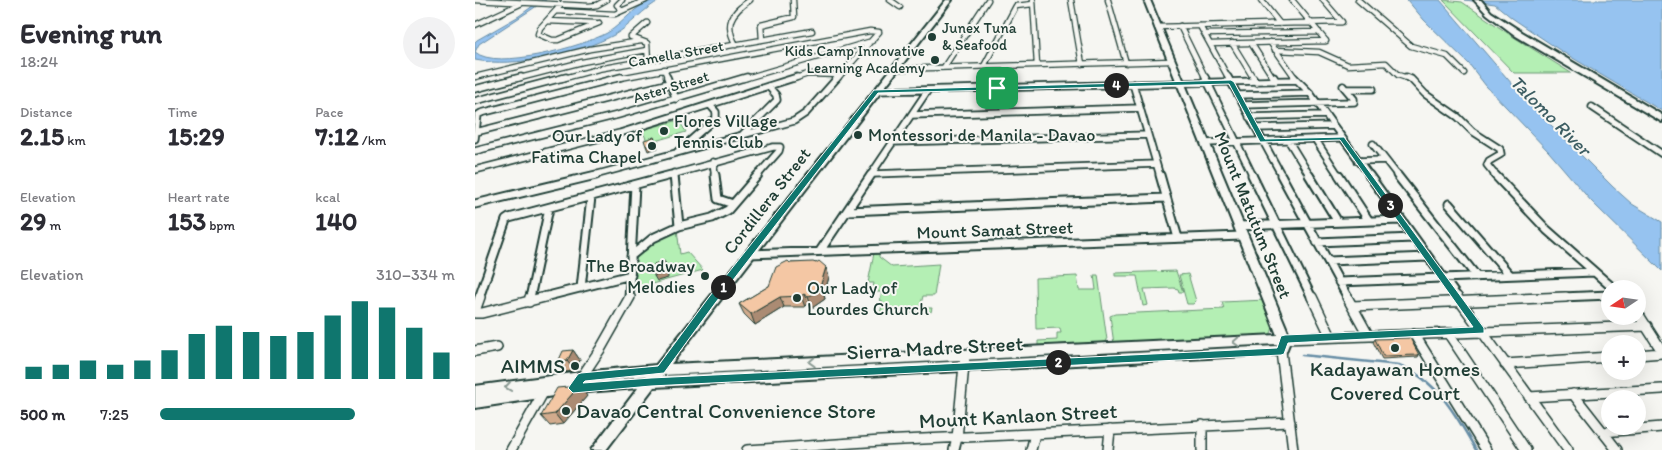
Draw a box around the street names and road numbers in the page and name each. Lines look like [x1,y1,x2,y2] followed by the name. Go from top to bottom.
[627,37,725,71] street label: Camella Street
[631,67,711,107] street label: Aster Street
[1209,128,1297,302] street label: Mount Matutum Street
[719,143,816,259] street label: Cordillera Street
[916,216,1074,244] street label: Mount Samat Street
[846,330,1024,365] street label: Sierra Madre Street
[918,398,1118,433] street label: Mount Kanlaon Street

